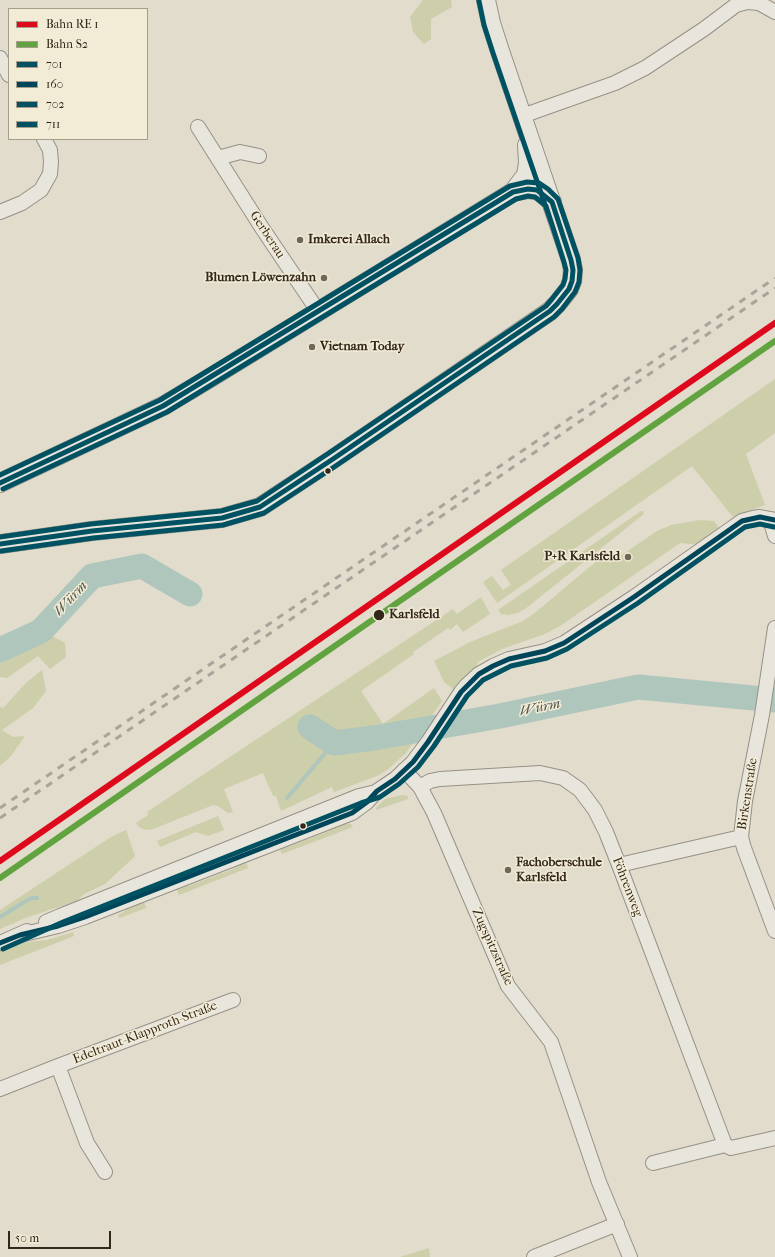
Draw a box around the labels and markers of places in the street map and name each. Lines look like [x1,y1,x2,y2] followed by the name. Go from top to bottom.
[308,232,390,248] place label: Imkerei Allach
[295,235,305,245] marker: Imkerei Allach
[205,270,316,286] place label: Blumen Löwenzahn
[319,273,329,283] marker: Blumen Löwenzahn
[320,339,404,355] place label: Vietnam Today
[307,342,317,352] marker: Vietnam Today
[323,466,333,476] unlabelled marker
[544,549,620,565] place label: P+R Karlsfeld
[623,552,633,562] marker: P+R Karlsfeld
[389,607,440,623] place label: Karlsfeld
[372,608,386,622] marker: Karlsfeld
[298,821,308,831] unlabelled marker
[516,855,602,886] place label: Fachoberschule Karlsfeld
[503,865,513,875] marker: Fachoberschule Karlsfeld

